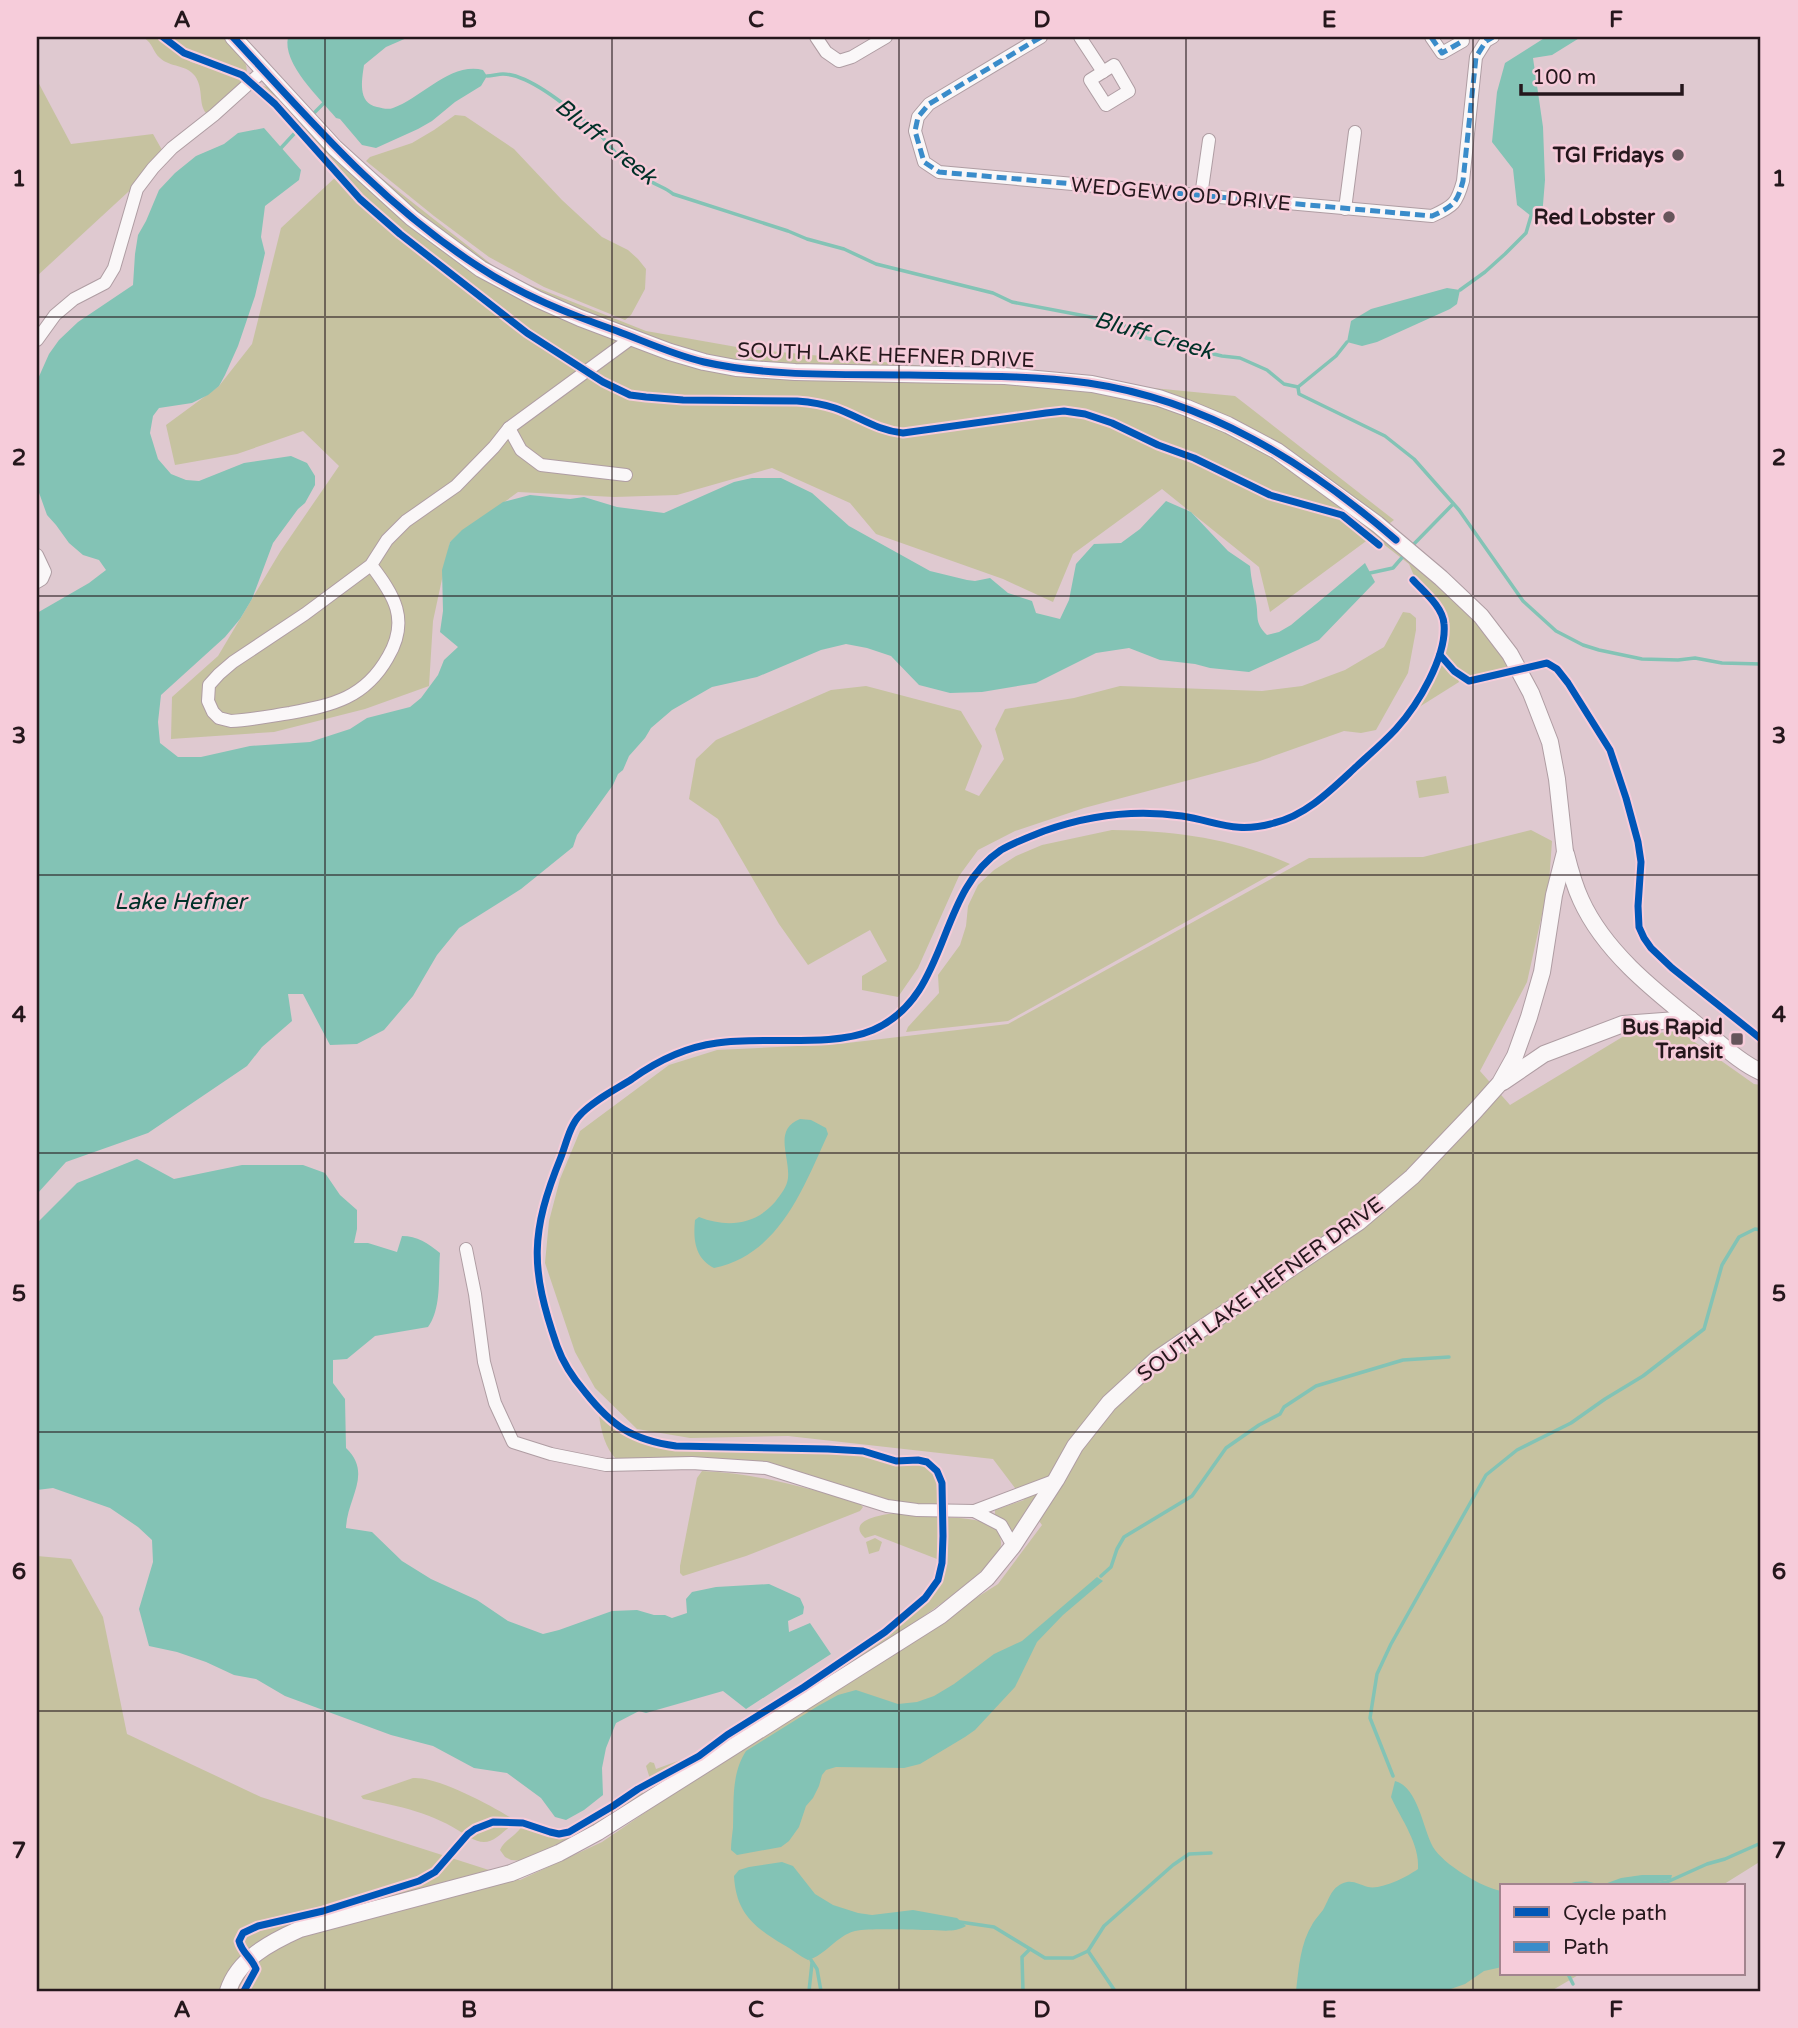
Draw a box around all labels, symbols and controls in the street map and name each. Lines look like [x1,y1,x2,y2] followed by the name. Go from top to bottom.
[173,6,191,34] text: A
[461,6,477,34] text: B
[748,6,764,34] text: C
[1033,6,1051,34] text: D
[1322,6,1336,34] text: E
[1609,6,1623,34] text: F
[1521,52,1682,96] scale bar
[1532,65,1596,90] text: 100 m
[549,92,663,192] water label: Bluff Creek
[1552,143,1664,168] place label: TGI Fridays
[1670,147,1686,163] marker: TGI Fridays
[12,165,26,193] text: 1
[1772,165,1786,193] text: 1
[1070,172,1292,217] street label: WEDGEWOOD DRIVE
[1534,205,1656,230] place label: Red Lobster
[1661,209,1677,225] marker: Red Lobster
[1091,306,1218,367] water label: Bluff Creek
[737,338,1035,373] street label: SOUTH LAKE HEFNER DRIVE
[12,444,26,472] text: 2
[1772,444,1786,472] text: 2
[12,722,26,750] text: 3
[1772,722,1786,750] text: 3
[114,888,249,916] water label: Lake Hefner
[12,1001,27,1029] text: 4
[1772,1001,1787,1029] text: 4
[1622,1015,1723,1064] place label: Bus Rapid Transit
[1729,1031,1745,1047] marker: Bus Rapid Transit
[1133,1192,1388,1387] street label: SOUTH LAKE HEFNER DRIVE
[12,1280,26,1308] text: 5
[1772,1280,1786,1308] text: 5
[12,1558,26,1586] text: 6
[1772,1558,1786,1586] text: 6
[12,1837,26,1865] text: 7
[1772,1837,1786,1865] text: 7
[1500,1884,1745,1976] legend
[1563,1901,1667,1926] text: Cycle path
[1563,1935,1609,1960] text: Path
[173,1996,191,2024] text: A
[461,1996,477,2024] text: B
[748,1996,764,2024] text: C
[1033,1996,1051,2024] text: D
[1322,1996,1336,2024] text: E
[1609,1996,1623,2024] text: F

